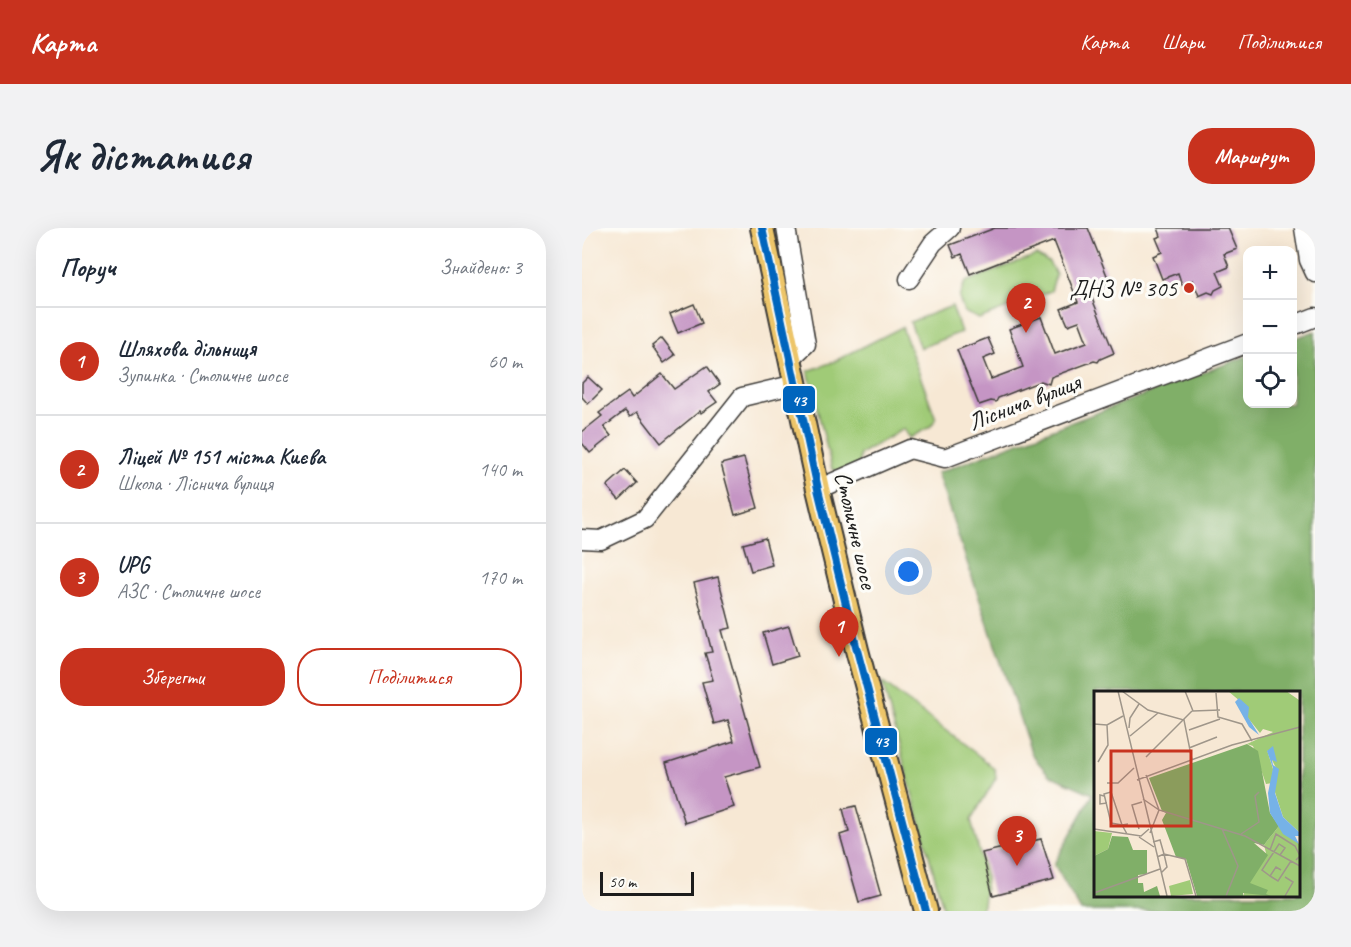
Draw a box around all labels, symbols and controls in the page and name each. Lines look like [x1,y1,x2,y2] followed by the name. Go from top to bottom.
[30,25,97,60] text: Карта
[1080,29,1128,55] text: Карта
[1161,29,1205,55] text: Шари
[1238,29,1321,55] text: Поділитися
[1188,128,1315,184] button: Маршрут
[36,130,250,183] text: Як дістатися
[1243,246,1297,408] map controls
[1243,246,1297,300] button: +
[60,251,116,284] text: Поруч
[440,255,522,280] text: Знайдено: 3
[1069,273,1178,303] place label: ДНЗ № 305
[1182,281,1196,295] marker: ДНЗ № 305
[1006,284,1046,333] pin: 2
[1243,300,1297,354] button: −
[117,335,256,363] text: Шляхова дільниця
[75,349,84,374] text: 1
[488,349,522,374] text: 60 m
[1243,354,1297,408] button: locate
[117,363,287,388] text: Зупинка · Столичне шосе
[964,366,1086,437] street label: Ліснича вулиця
[782,385,816,414] line badge: 43
[792,391,808,411] text: 43
[117,443,325,471] text: Ліцей № 151 міста Києва
[75,457,84,482] text: 2
[479,457,522,482] text: 140 m
[828,468,885,594] street label: Столичне шосе
[117,471,273,496] text: Школа · Ліснича вулиця
[117,551,149,579] text: UPG
[894,557,923,586] your location
[75,565,84,590] text: 3
[479,565,522,590] text: 170 m
[117,579,260,604] text: АЗС · Столичне шосе
[820,608,858,657] pin: 1
[60,648,285,706] button: Зберегти
[297,648,522,706] button: Поділитися
[1094,691,1300,896] inset map
[864,727,898,756] line badge: 43
[874,732,890,752] text: 43
[998,816,1036,866] pin: 3
[600,869,694,896] scale bar
[609,872,636,892] text: 50 m

